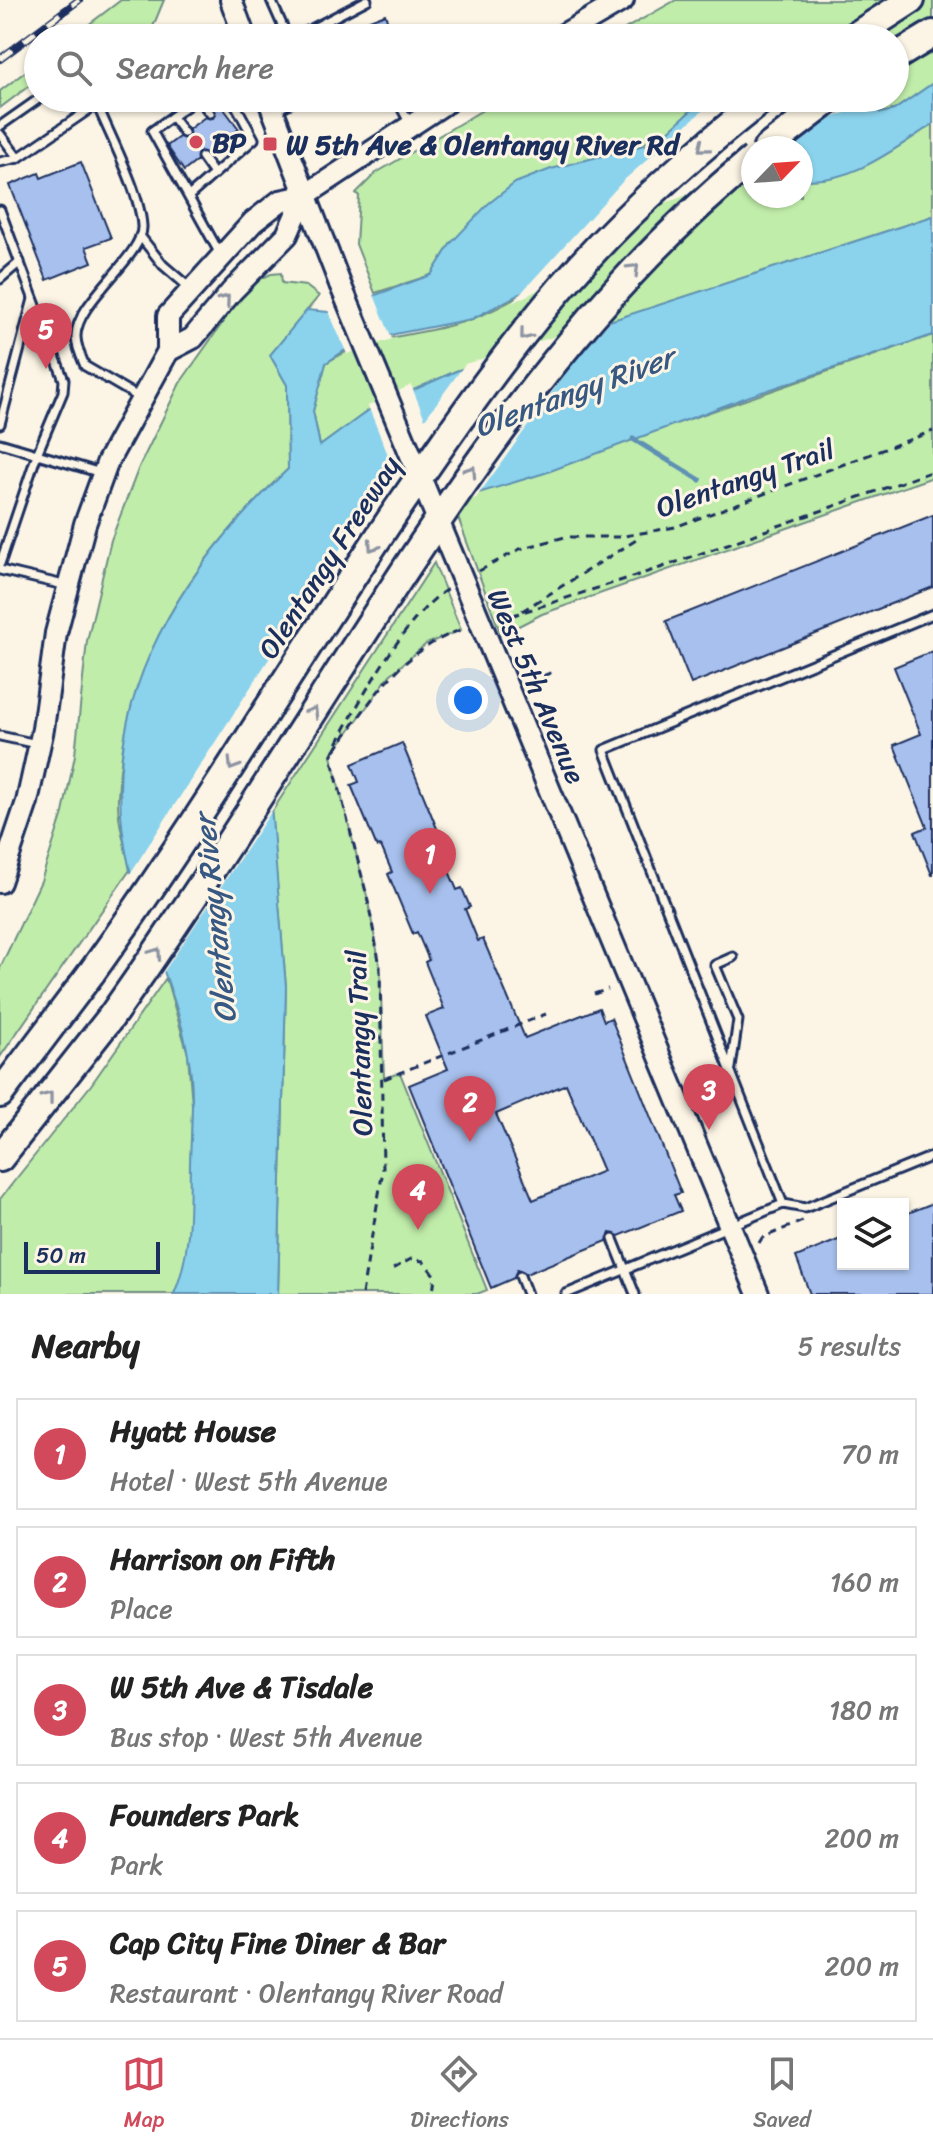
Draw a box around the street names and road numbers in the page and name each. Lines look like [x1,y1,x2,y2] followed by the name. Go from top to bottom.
[649,425,842,532] street label: Olentangy Trail
[245,445,414,669] street label: Olentangy Freeway
[473,581,600,792] street label: West 5th Avenue
[332,948,387,1137] street label: Olentangy Trail

